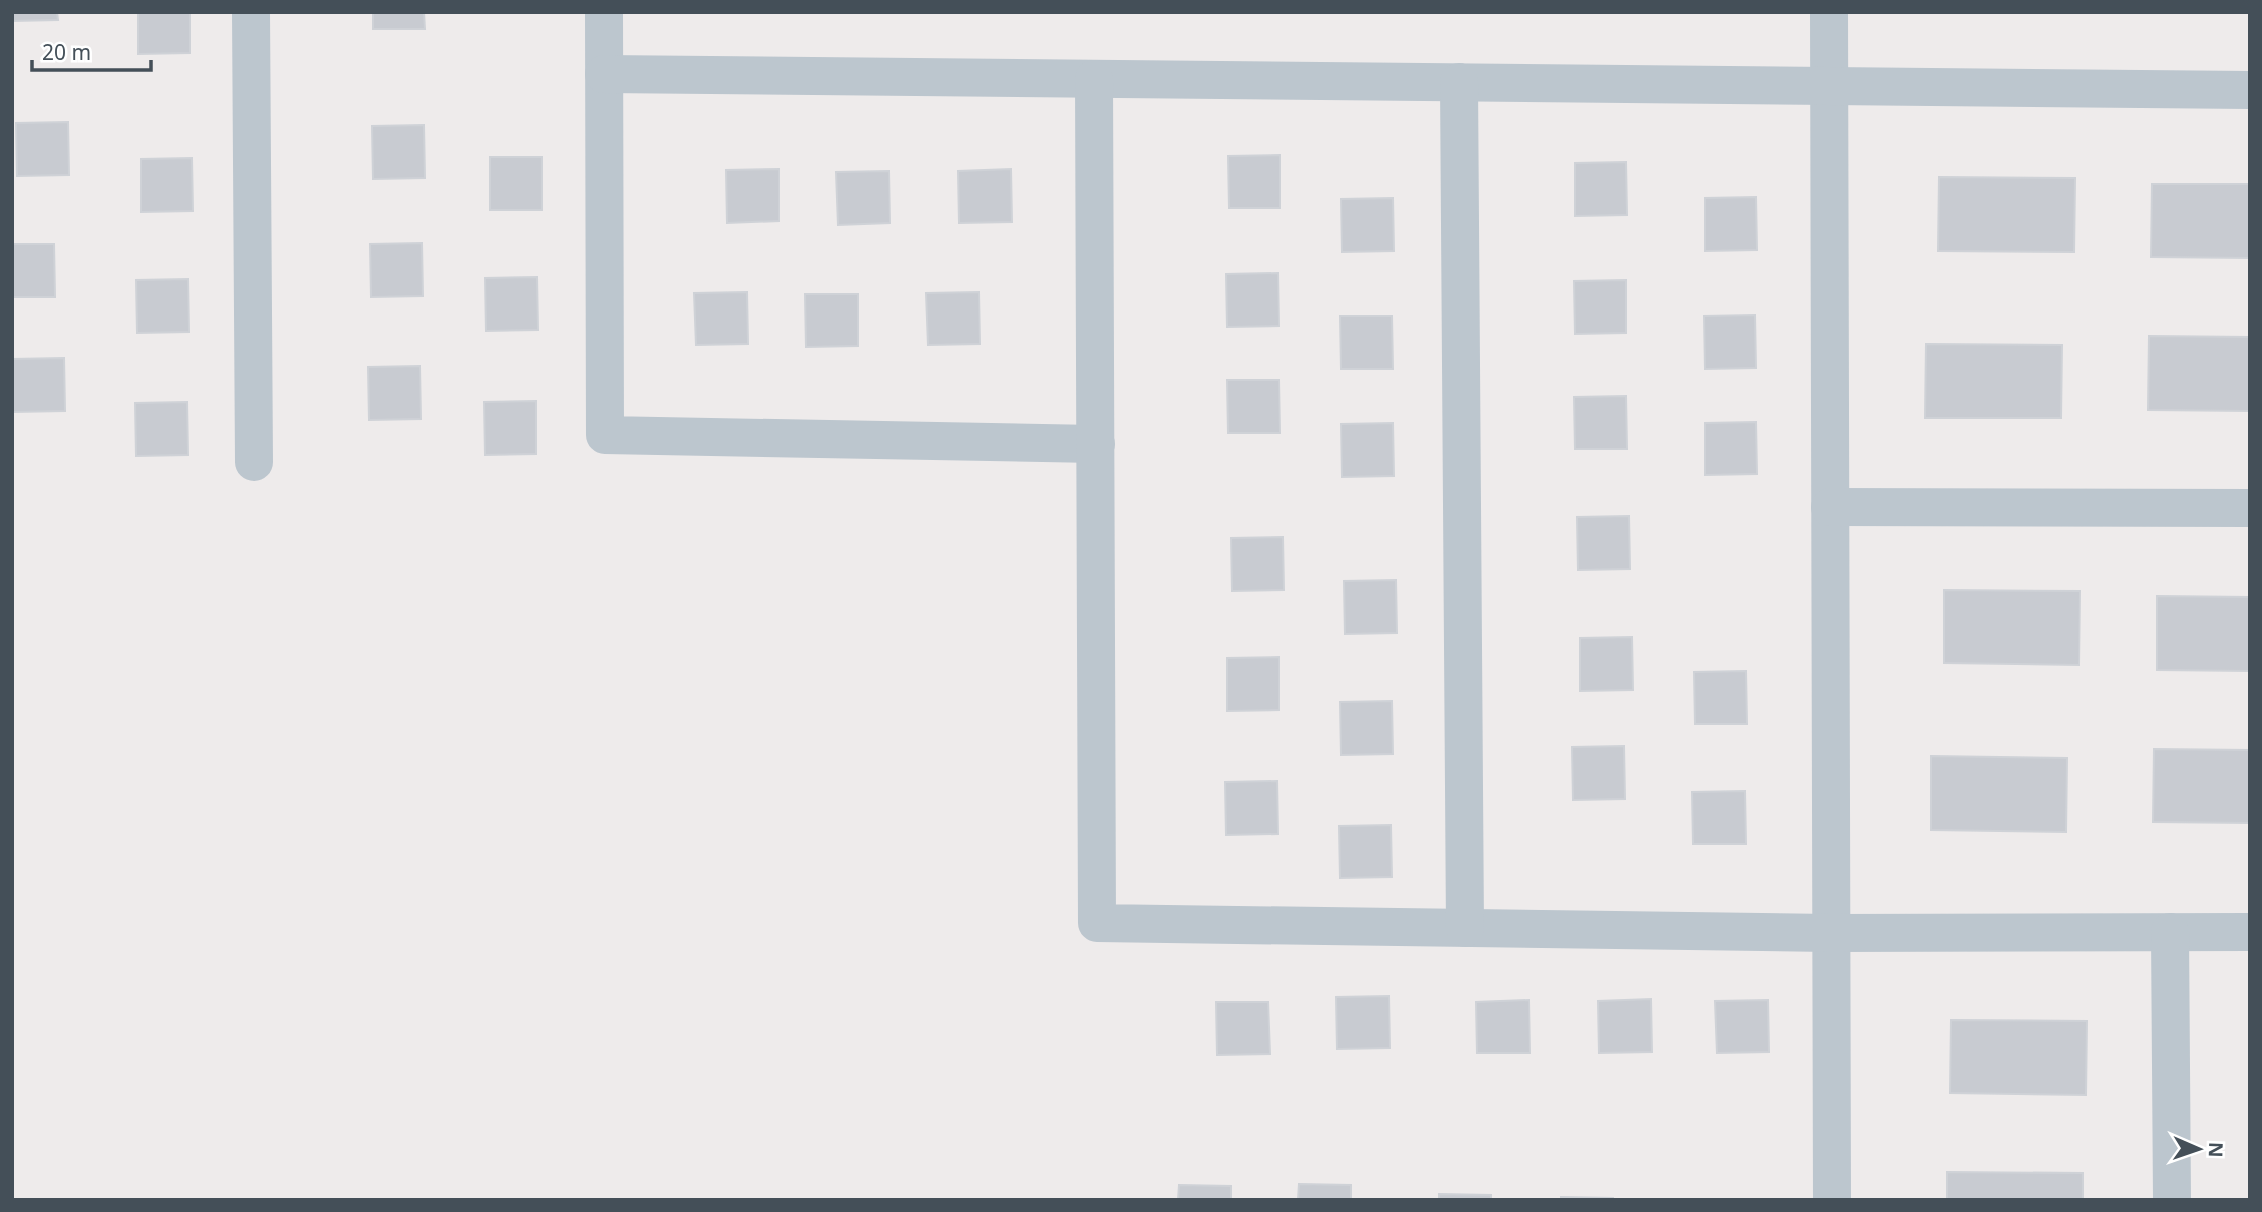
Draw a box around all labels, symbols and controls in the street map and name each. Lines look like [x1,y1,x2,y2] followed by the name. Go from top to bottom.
[32,28,150,72] scale bar
[42,38,91,66] text: 20 m
[2164,1114,2234,1184] north arrow
[2203,1141,2229,1158] text: N

